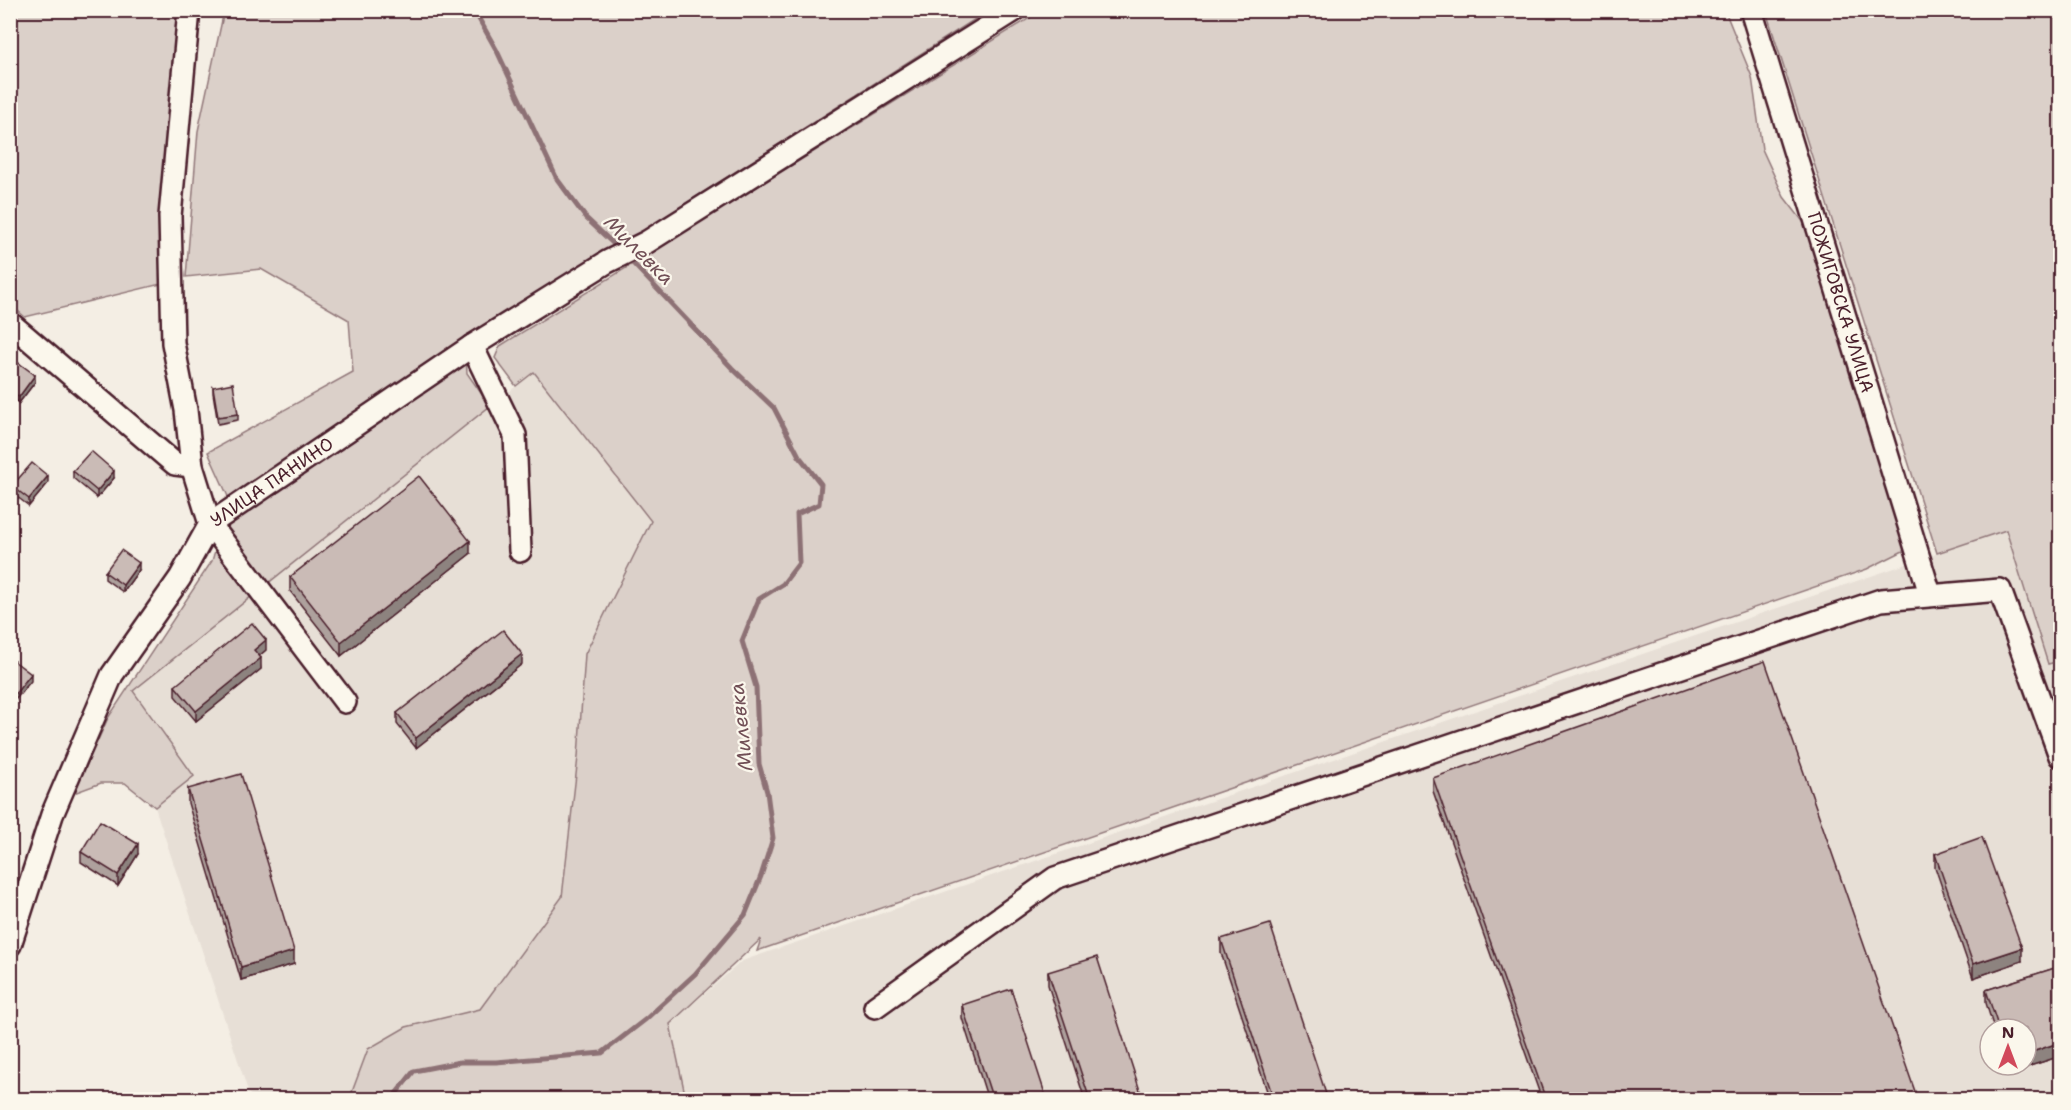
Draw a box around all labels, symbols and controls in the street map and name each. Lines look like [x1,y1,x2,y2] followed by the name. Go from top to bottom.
[598,209,680,291] water label: Милевка
[1802,209,1880,396] street label: ПОЖИГОВСКА УЛИЦА
[206,432,338,532] street label: УЛИЦА ПАНИНО
[723,682,759,772] water label: Милевка
[1978,1017,2038,1077] north arrow
[2002,1022,2014,1043] text: N

